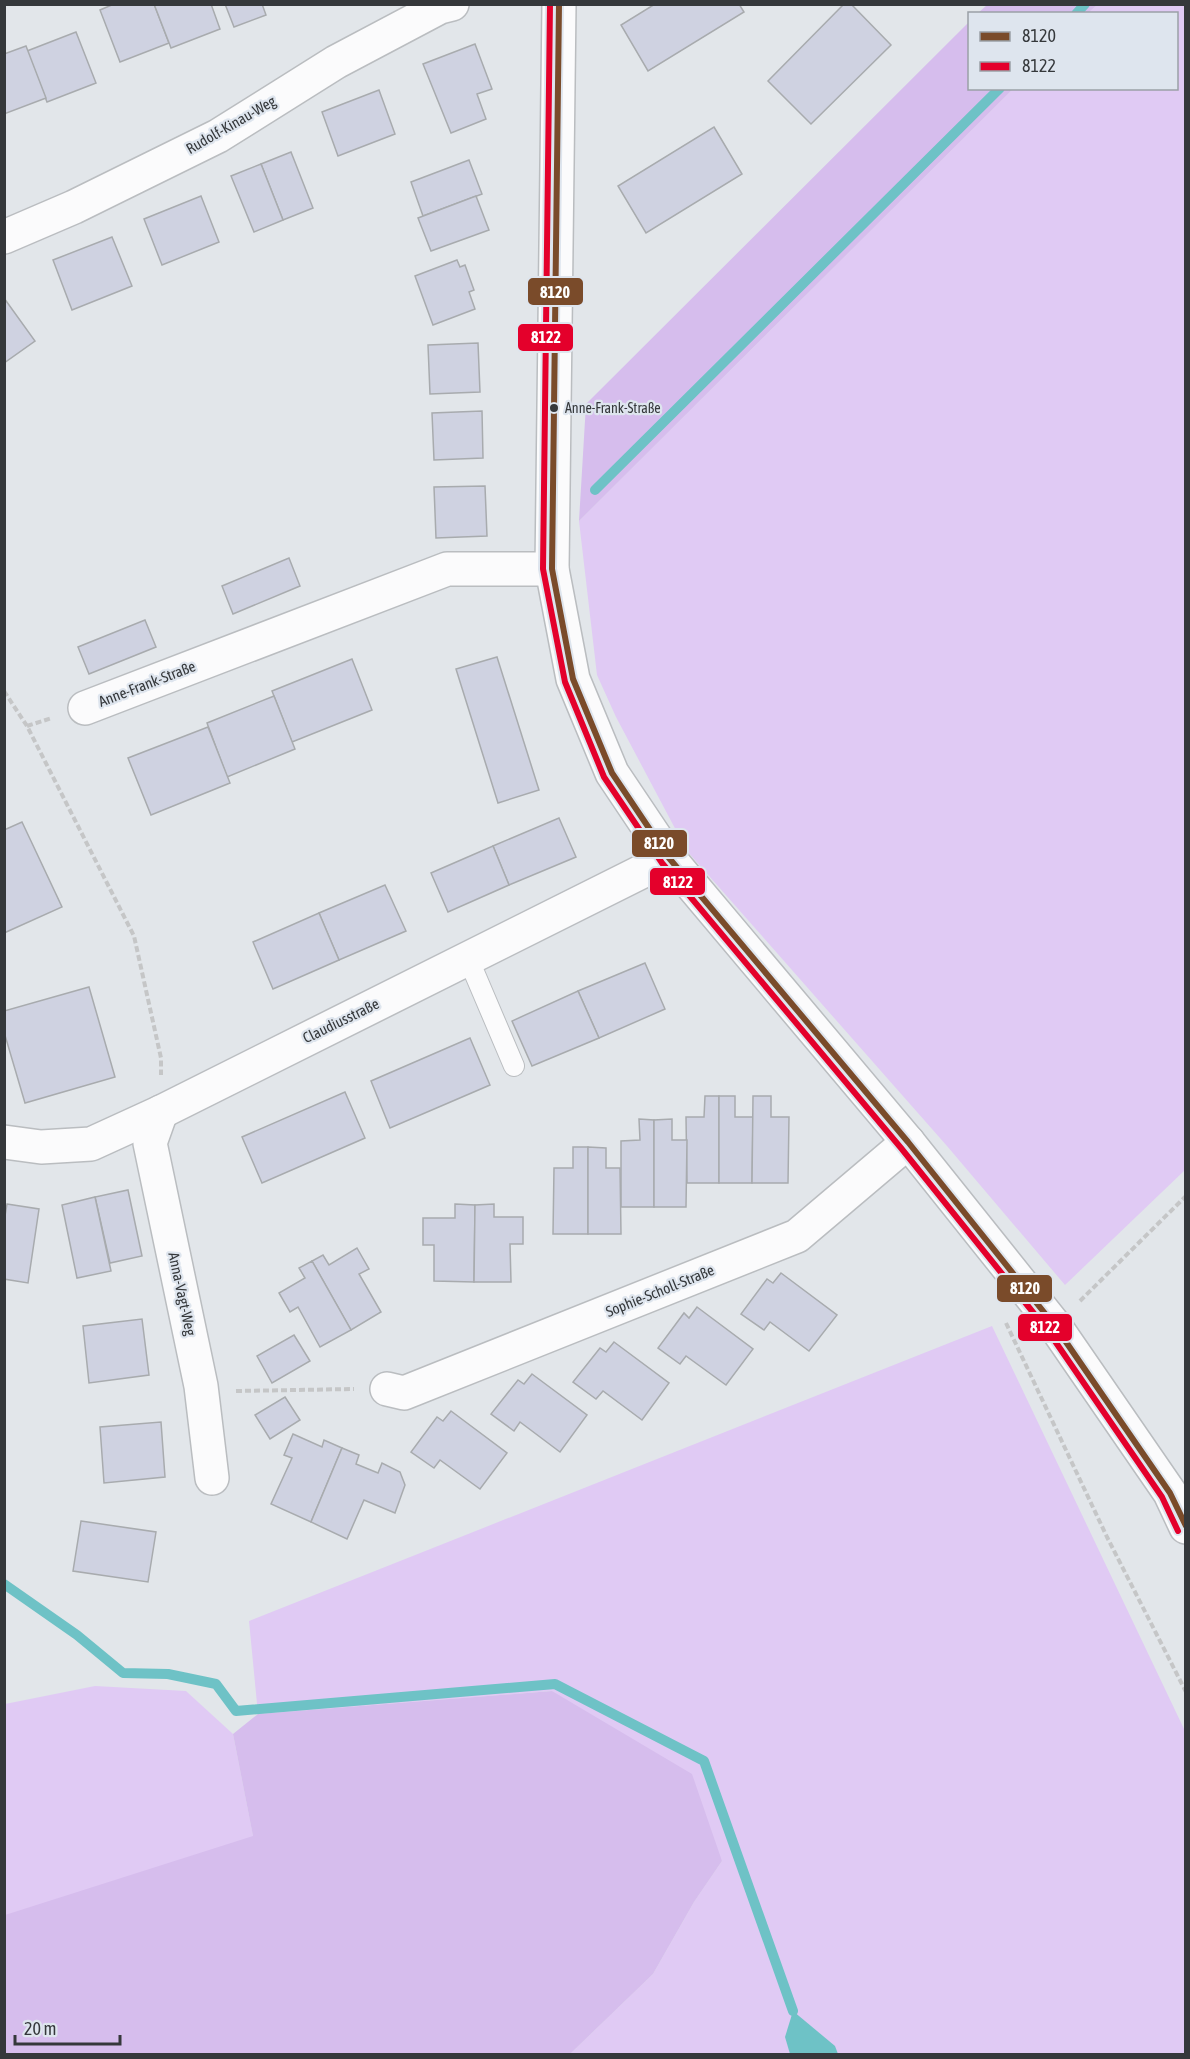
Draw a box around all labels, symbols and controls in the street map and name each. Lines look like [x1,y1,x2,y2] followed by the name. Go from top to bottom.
[968,12,1178,90] legend
[1022,25,1056,46] text: 8120
[1022,55,1056,76] text: 8122
[183,92,279,157] street label: Rudolf-Kinau-Weg
[527,277,584,306] line badge: 8120
[540,283,571,301] text: 8120
[517,323,574,352] line badge: 8122
[531,328,561,346] text: 8122
[565,400,661,416] place label: Anne-Frank-Straße
[548,402,560,414] marker: Anne-Frank-Straße
[96,657,198,710] street label: Anne-Frank-Straße
[631,829,688,858] line badge: 8120
[644,834,675,852] text: 8120
[649,867,706,896] line badge: 8122
[663,873,693,891] text: 8122
[300,995,382,1046] street label: Claudiusstraße
[165,1251,200,1338] street label: Anna-Vagt-Weg
[603,1261,717,1320] street label: Sophie-Scholl-Straße
[996,1274,1053,1303] line badge: 8120
[1010,1279,1041,1297] text: 8120
[1017,1313,1073,1342] line badge: 8122
[1030,1318,1060,1336] text: 8122
[15,2008,120,2046] scale bar
[24,2018,56,2039] text: 20 m

